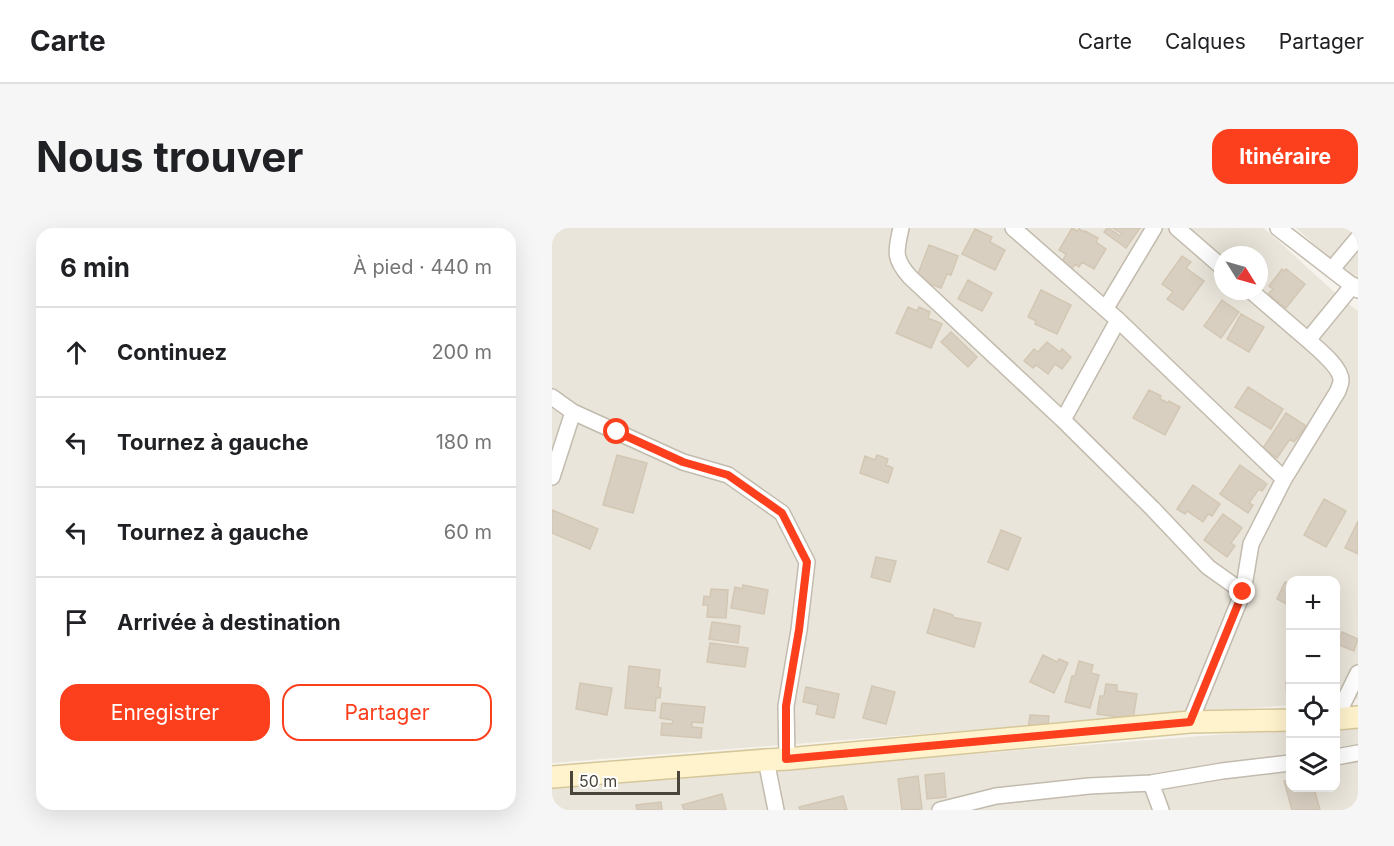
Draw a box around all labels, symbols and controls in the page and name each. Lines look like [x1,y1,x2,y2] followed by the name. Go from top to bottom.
[30,24,106,58] text: Carte
[1078,29,1132,54] text: Carte
[1165,29,1246,54] text: Calques
[1279,29,1364,54] text: Partager
[1212,129,1358,184] button: Itinéraire
[36,131,303,182] text: Nous trouver
[1214,246,1268,300] north arrow
[60,252,130,283] text: 6 min
[353,255,492,279] text: À pied · 440 m
[60,336,93,369] icon: ahead
[117,339,227,365] text: Continuez
[431,340,492,364] text: 200 m
[603,418,629,444] route start
[60,426,93,459] icon: left
[117,429,309,455] text: Tournez à gauche
[436,430,492,454] text: 180 m
[60,516,93,549] icon: left
[117,519,309,545] text: Tournez à gauche
[444,520,492,544] text: 60 m
[1286,576,1340,792] map controls
[1286,576,1340,630] button: +
[1229,578,1255,604] route end
[60,606,93,639] icon: arrive
[117,609,341,635] text: Arrivée à destination
[1286,630,1340,684] button: −
[60,684,270,741] button: Enregistrer
[282,684,492,741] button: Partager
[1286,684,1340,738] button: locate
[1286,738,1340,792] button: layers
[570,768,680,796] scale bar
[579,771,617,791] text: 50 m

